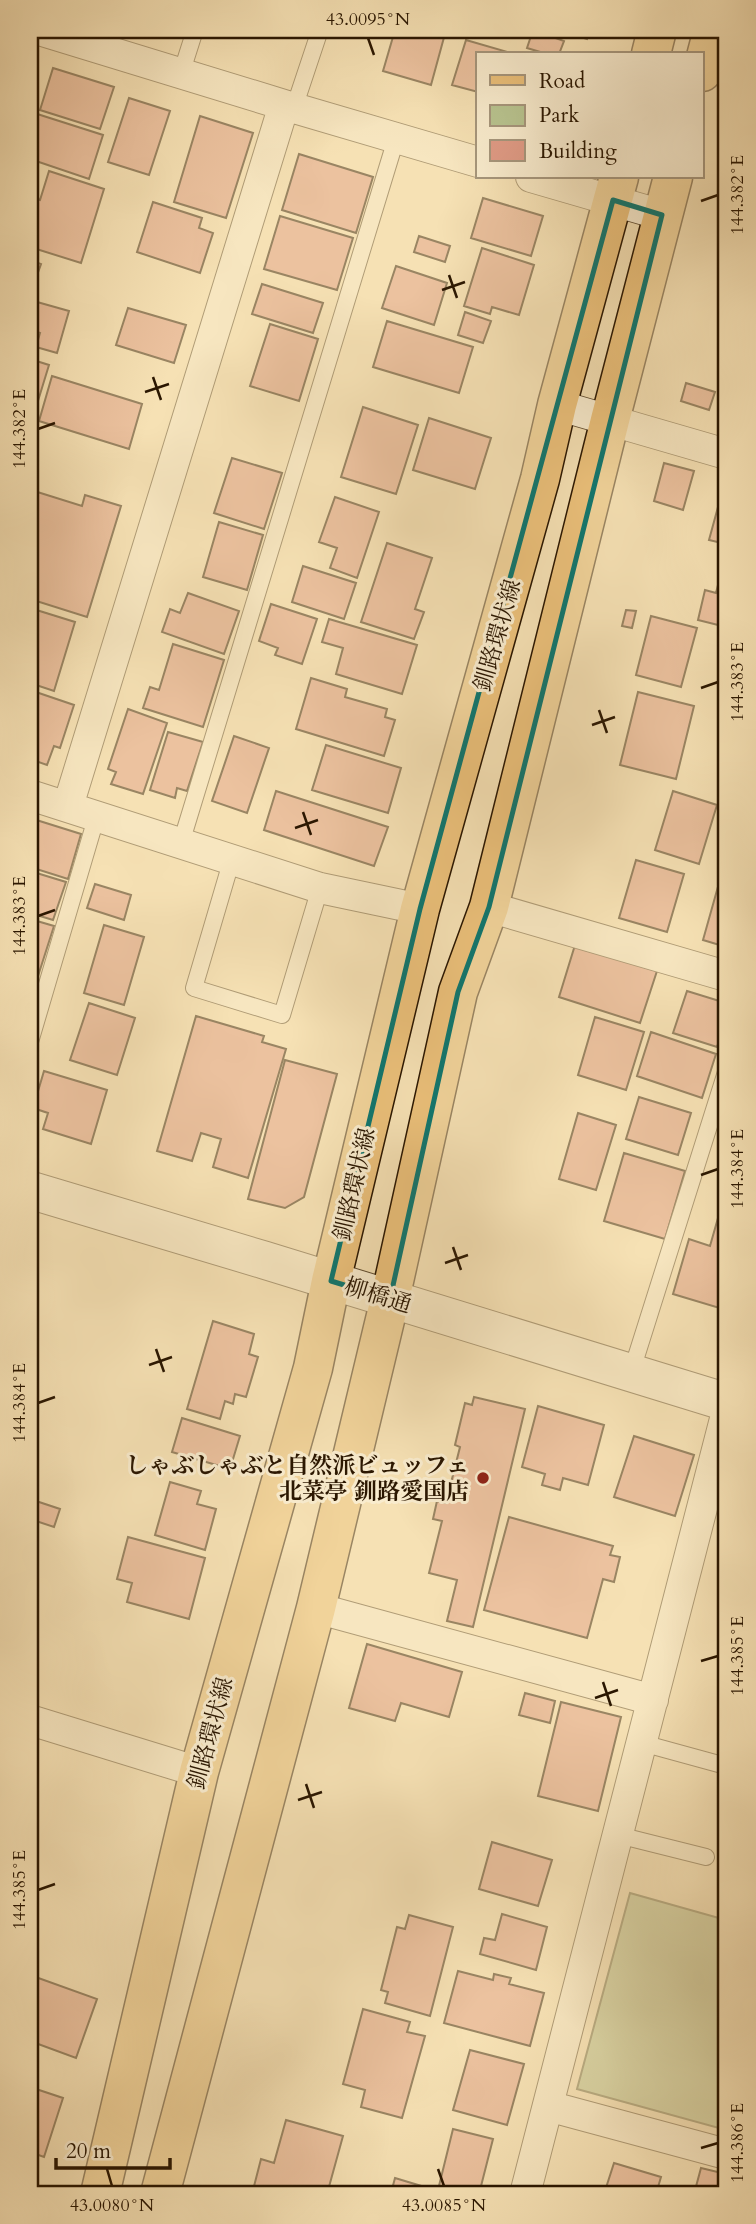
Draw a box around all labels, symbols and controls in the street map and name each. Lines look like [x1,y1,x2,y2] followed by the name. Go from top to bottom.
[326,7,411,32] text: 43.0095°N
[476,52,704,178] legend
[539,67,585,96] text: Road
[539,101,580,130] text: Park
[539,137,617,166] text: Building
[725,155,750,235] text: 144.382°E
[7,389,32,469] text: 144.382°E
[467,576,528,695] street label: 釧路環状線
[725,642,750,722] text: 144.383°E
[7,876,32,956] text: 144.383°E
[326,1125,383,1244] street label: 釧路環状線
[725,1129,750,1209] text: 144.384°E
[340,1271,415,1320] street label: 柳橋通
[7,1363,32,1443] text: 144.384°E
[125,1450,469,1507] place label: しゃぶしゃぶと自然派ビュッフェ 北菜亭 釧路愛国店
[475,1470,491,1486] marker: しゃぶしゃぶと自然派ビュッフェ 北菜亭 釧路愛国店
[725,1616,750,1696] text: 144.385°E
[181,1674,240,1793] street label: 釧路環状線
[7,1850,32,1930] text: 144.385°E
[725,2103,750,2183] text: 144.386°E
[56,2126,170,2170] scale bar
[66,2137,111,2166] text: 20 m
[70,2193,155,2218] text: 43.0080°N
[402,2193,487,2218] text: 43.0085°N

